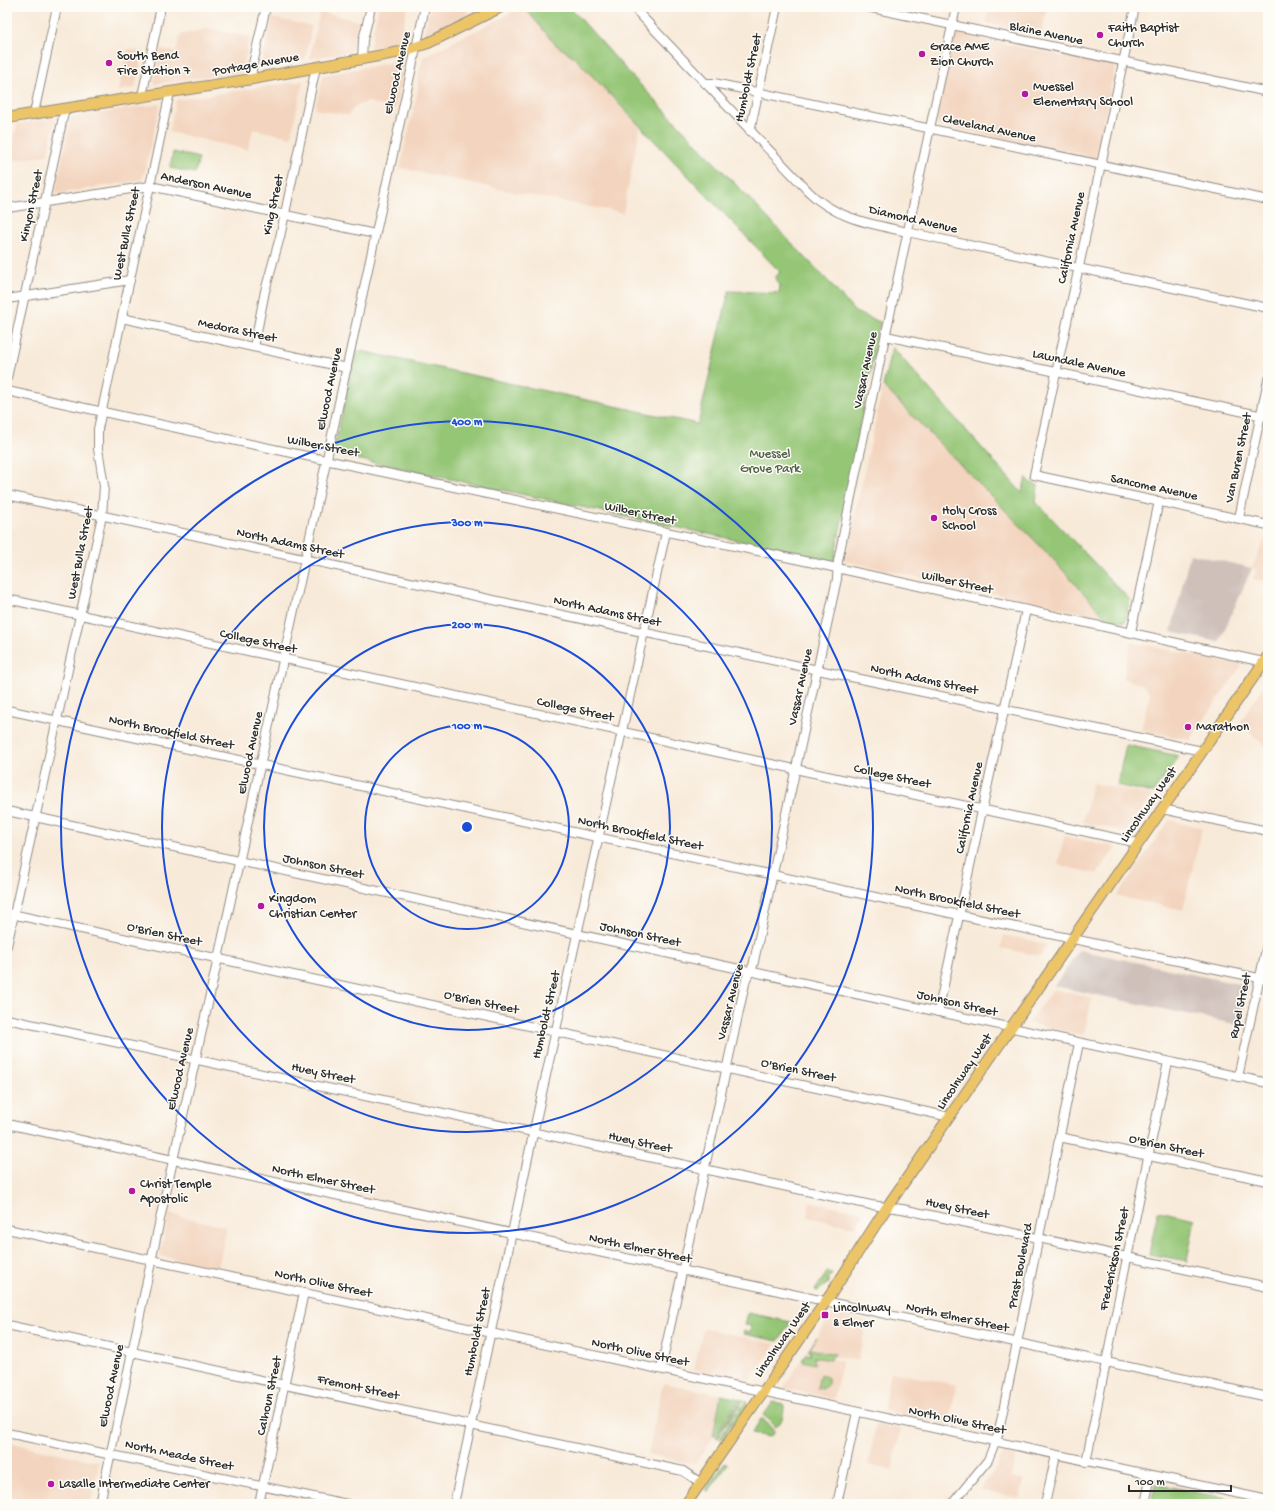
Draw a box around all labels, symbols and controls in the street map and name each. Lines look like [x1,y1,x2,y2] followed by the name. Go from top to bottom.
[1007,19,1084,49] street label: Blaine Avenue
[1107,21,1180,51] place label: Faith Baptist Church
[381,30,415,116] street label: Elwood Avenue
[1095,30,1105,40] marker: Faith Baptist Church
[732,31,766,124] street label: Humboldt Street
[930,40,993,70] place label: Grace AME Zion Church
[116,49,192,79] place label: South Bend Fire Station 7
[917,49,927,59] marker: Grace AME Zion Church
[211,50,301,80] street label: Portage Avenue
[104,58,114,68] marker: South Bend Fire Station 7
[1033,80,1133,110] place label: Muessel Elementary School
[1020,89,1030,99] marker: Muessel Elementary School
[941,112,1037,146] street label: Cleveland Avenue
[17,167,47,243] street label: Kinyon Street
[159,169,253,203] street label: Anderson Avenue
[260,172,288,237] street label: King Street
[110,185,144,282] street label: West Bulla Street
[1055,190,1089,285] street label: California Avenue
[866,202,959,238] street label: Diamond Avenue
[196,315,279,347] street label: Medora Street
[850,330,882,411] street label: Vassar Avenue
[314,346,346,432] street label: Elwood Avenue
[1031,347,1127,381] street label: Lawndale Avenue
[1222,410,1256,505] street label: Van Buren Street
[451,416,483,430] text: 400 m
[286,433,362,462] street label: Wilber Street
[740,447,801,477] park label: Muessel Grove Park
[1109,471,1199,505] street label: Sancome Avenue
[603,499,679,529] street label: Wilber Street
[65,504,98,601] street label: West Bulla Street
[942,504,998,534] place label: Holy Cross School
[929,513,939,523] marker: Holy Cross School
[450,517,483,531] text: 300 m
[235,525,347,563] street label: North Adams Street
[920,568,996,598] street label: Wilber Street
[552,593,664,631] street label: North Adams Street
[452,619,483,633] text: 200 m
[218,627,299,658] street label: College Street
[785,647,817,728] street label: Vassar Avenue
[869,661,981,699] street label: North Adams Street
[535,695,616,726] street label: College Street
[235,710,267,796] street label: Elwood Avenue
[107,712,237,754] street label: North Brookfield Street
[451,720,482,734] text: 100 m
[1196,720,1250,735] place label: Marathon
[1183,722,1193,732] marker: Marathon
[953,760,987,855] street label: California Avenue
[852,762,933,793] street label: College Street
[1117,763,1182,846] street label: Lincolnway West
[576,813,706,855] street label: North Brookfield Street
[460,820,474,834] centre of rings
[281,851,366,883] street label: Johnson Street
[893,881,1023,923] street label: North Brookfield Street
[269,892,358,922] place label: Kingdom Christian Center
[256,901,266,911] marker: Kingdom Christian Center
[598,919,683,951] street label: Johnson Street
[125,920,204,951] street label: O'Brien Street
[714,962,748,1043] street label: Vassar Avenue
[530,968,565,1060] street label: Humboldt Street
[1227,970,1256,1040] street label: Rupel Street
[915,987,1000,1021] street label: Johnson Street
[442,988,521,1019] street label: O'Brien Street
[164,1026,198,1112] street label: Elwood Avenue
[934,1030,997,1113] street label: Lincolnway West
[759,1056,838,1087] street label: O'Brien Street
[290,1060,358,1088] street label: Huey Street
[607,1129,675,1157] street label: Huey Street
[1127,1132,1206,1163] street label: O'Brien Street
[270,1162,377,1199] street label: North Elmer Street
[140,1177,212,1207] place label: Christ Temple Apostolic
[127,1186,137,1196] marker: Christ Temple Apostolic
[924,1195,992,1223] street label: Huey Street
[1097,1204,1134,1313] street label: Frederickson Street
[1005,1221,1037,1311] street label: Prast Boulevard
[587,1231,694,1268] street label: North Elmer Street
[273,1266,375,1302] street label: North Olive Street
[461,1285,495,1378] street label: Humboldt Street
[751,1298,816,1381] street label: Lincolnway West
[904,1300,1011,1337] street label: North Elmer Street
[833,1301,891,1331] place label: Lincolnway & Elmer
[820,1310,830,1320] marker: Lincolnway & Elmer
[590,1335,692,1371] street label: North Olive Street
[96,1343,128,1429] street label: Elwood Avenue
[254,1353,286,1437] street label: Calhoun Street
[315,1372,402,1404] street label: Fremont Street
[907,1403,1009,1439] street label: North Olive Street
[124,1437,236,1475] street label: North Meade Street
[1129,1467,1231,1493] scale bar
[1134,1476,1165,1490] text: 100 m
[59,1477,211,1492] place label: Lasalle Intermediate Center
[46,1479,56,1489] marker: Lasalle Intermediate Center

